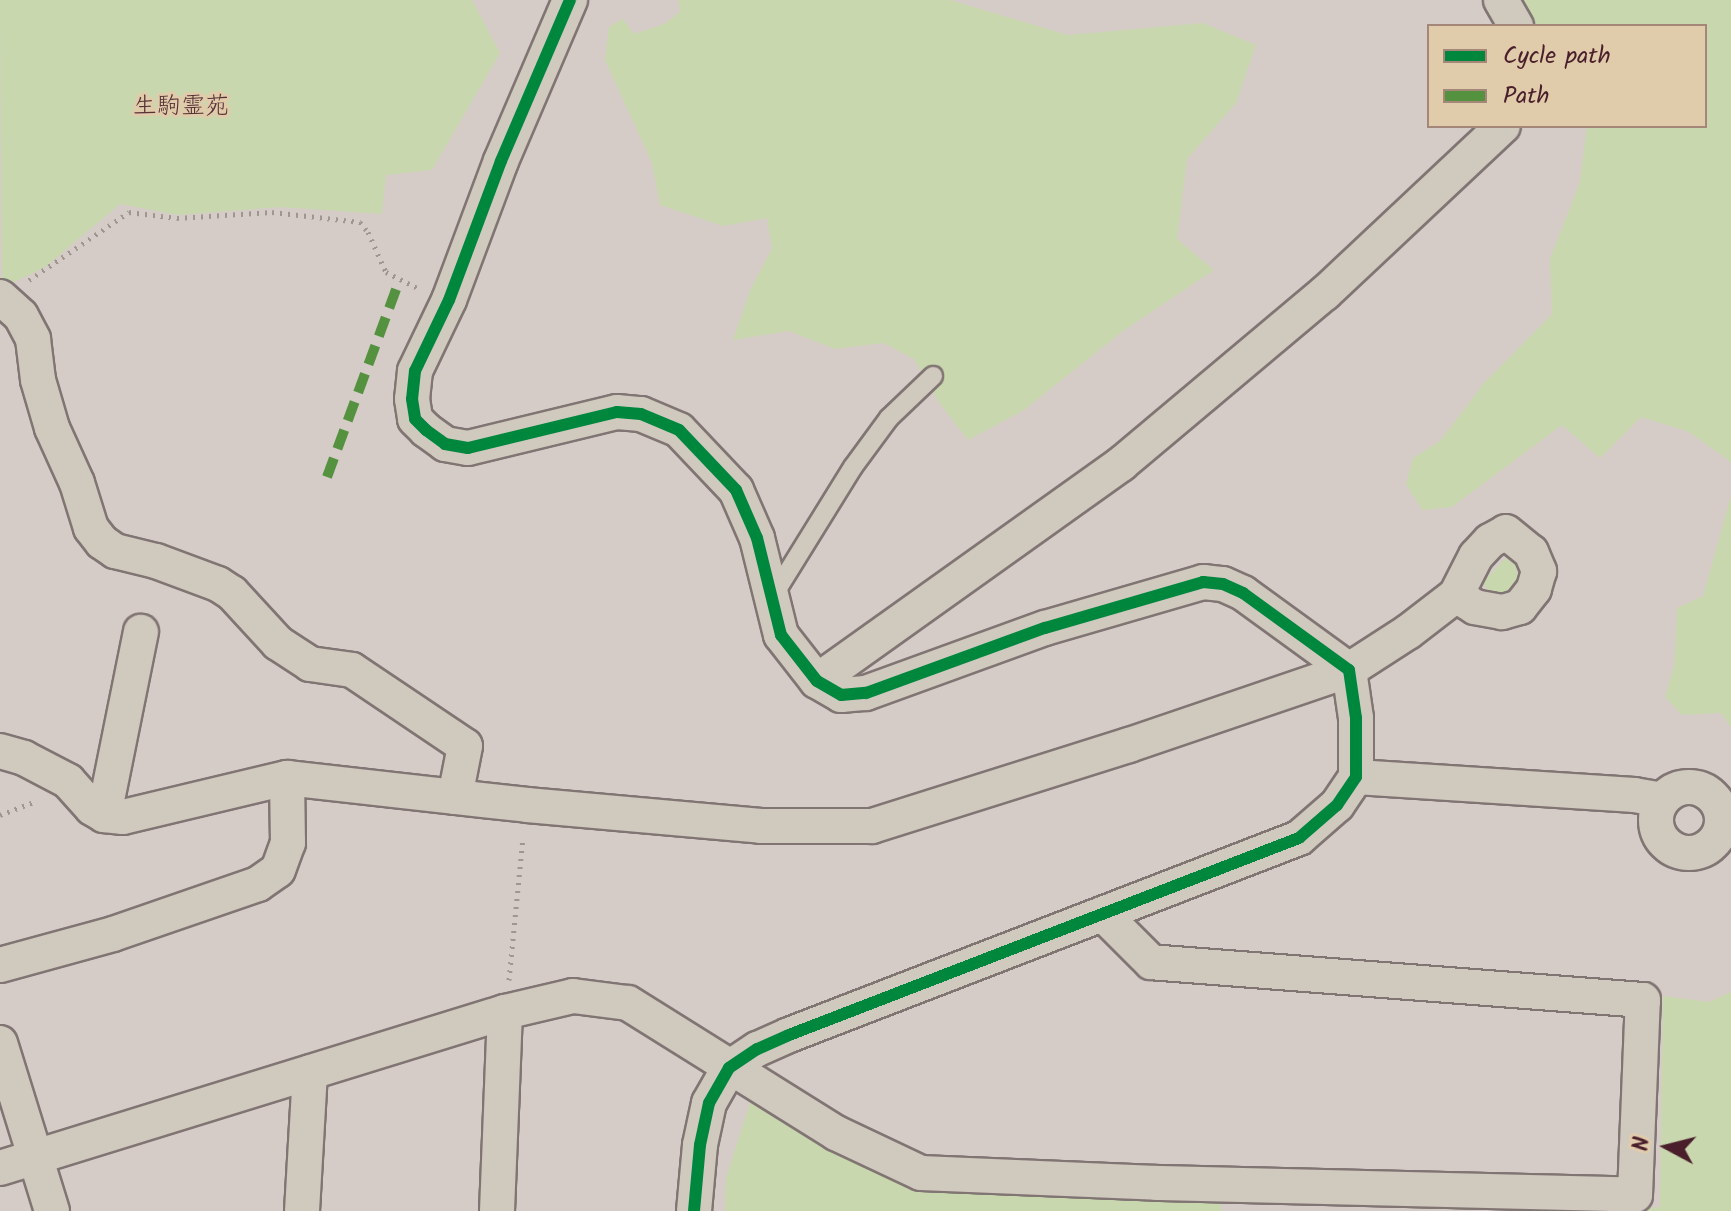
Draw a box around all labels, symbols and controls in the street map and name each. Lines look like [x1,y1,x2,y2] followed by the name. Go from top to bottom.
[1427,24,1707,128] legend
[1503,37,1611,76] text: Cycle path
[1503,77,1549,116] text: Path
[133,93,229,121] park label: 生駒霊苑
[1627,1107,1707,1187] north arrow
[1624,1135,1661,1153] text: N

